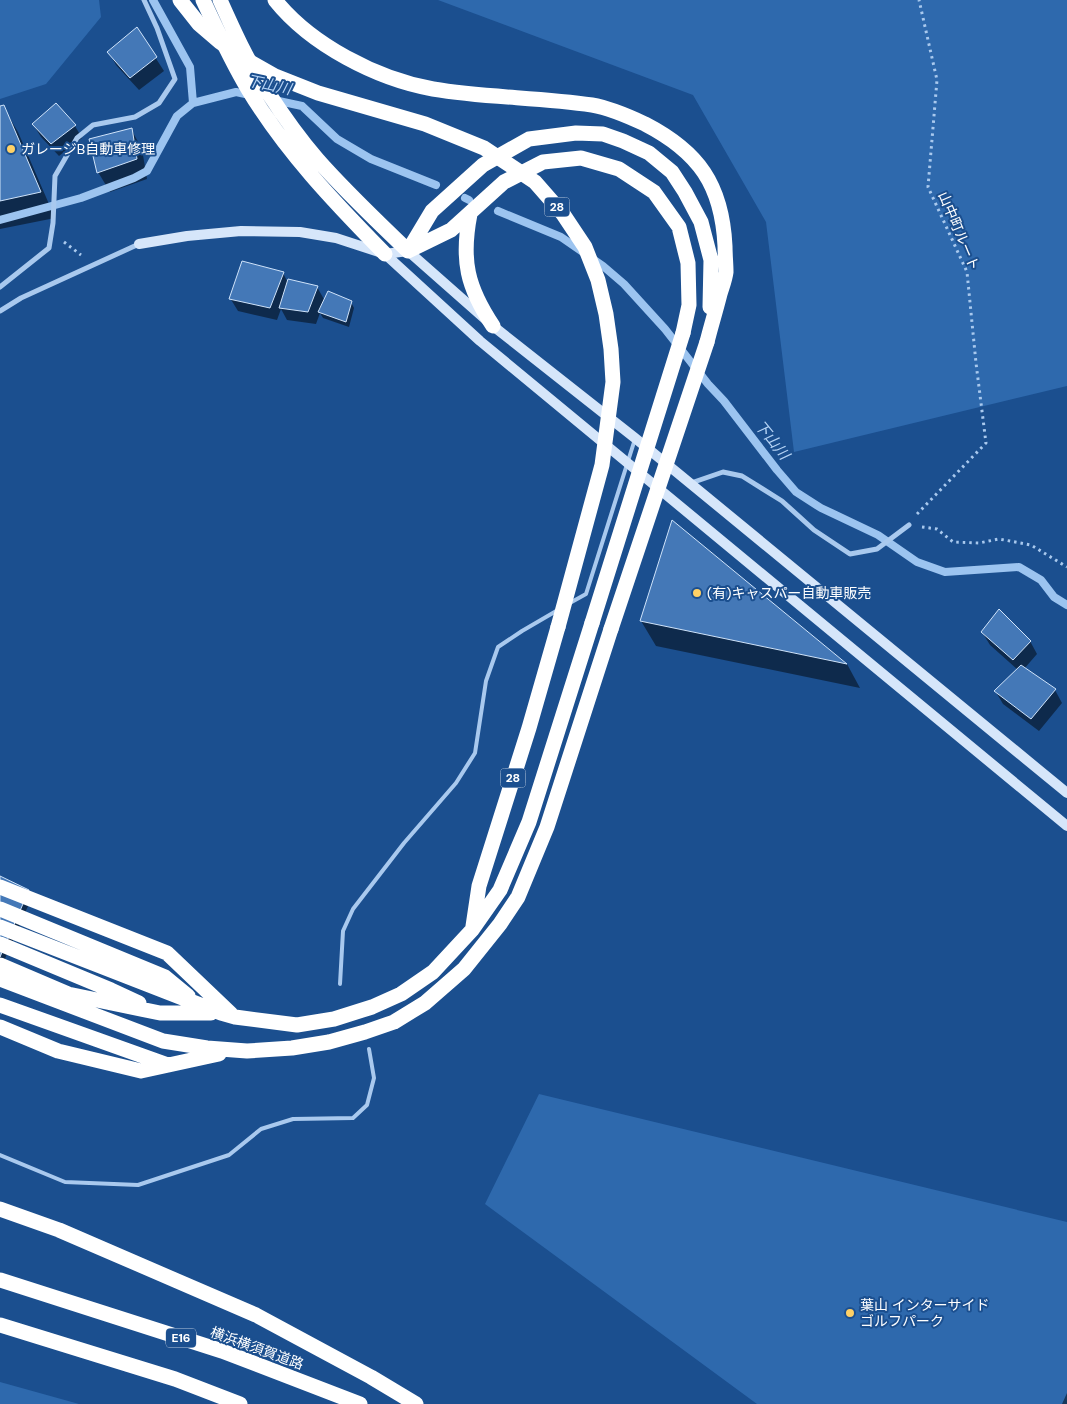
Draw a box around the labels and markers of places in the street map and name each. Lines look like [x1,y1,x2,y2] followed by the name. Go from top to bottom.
[21,140,155,158] place label: ガレージB自動車修理
[5,143,17,155] marker: ガレージB自動車修理
[707,584,871,602] place label: (有)キャスパー自動車販売
[691,587,703,599] marker: (有)キャスパー自動車販売
[860,1296,989,1330] place label: 葉山 インターサイド ゴルフパーク
[844,1307,856,1319] marker: 葉山 インターサイド ゴルフパーク

